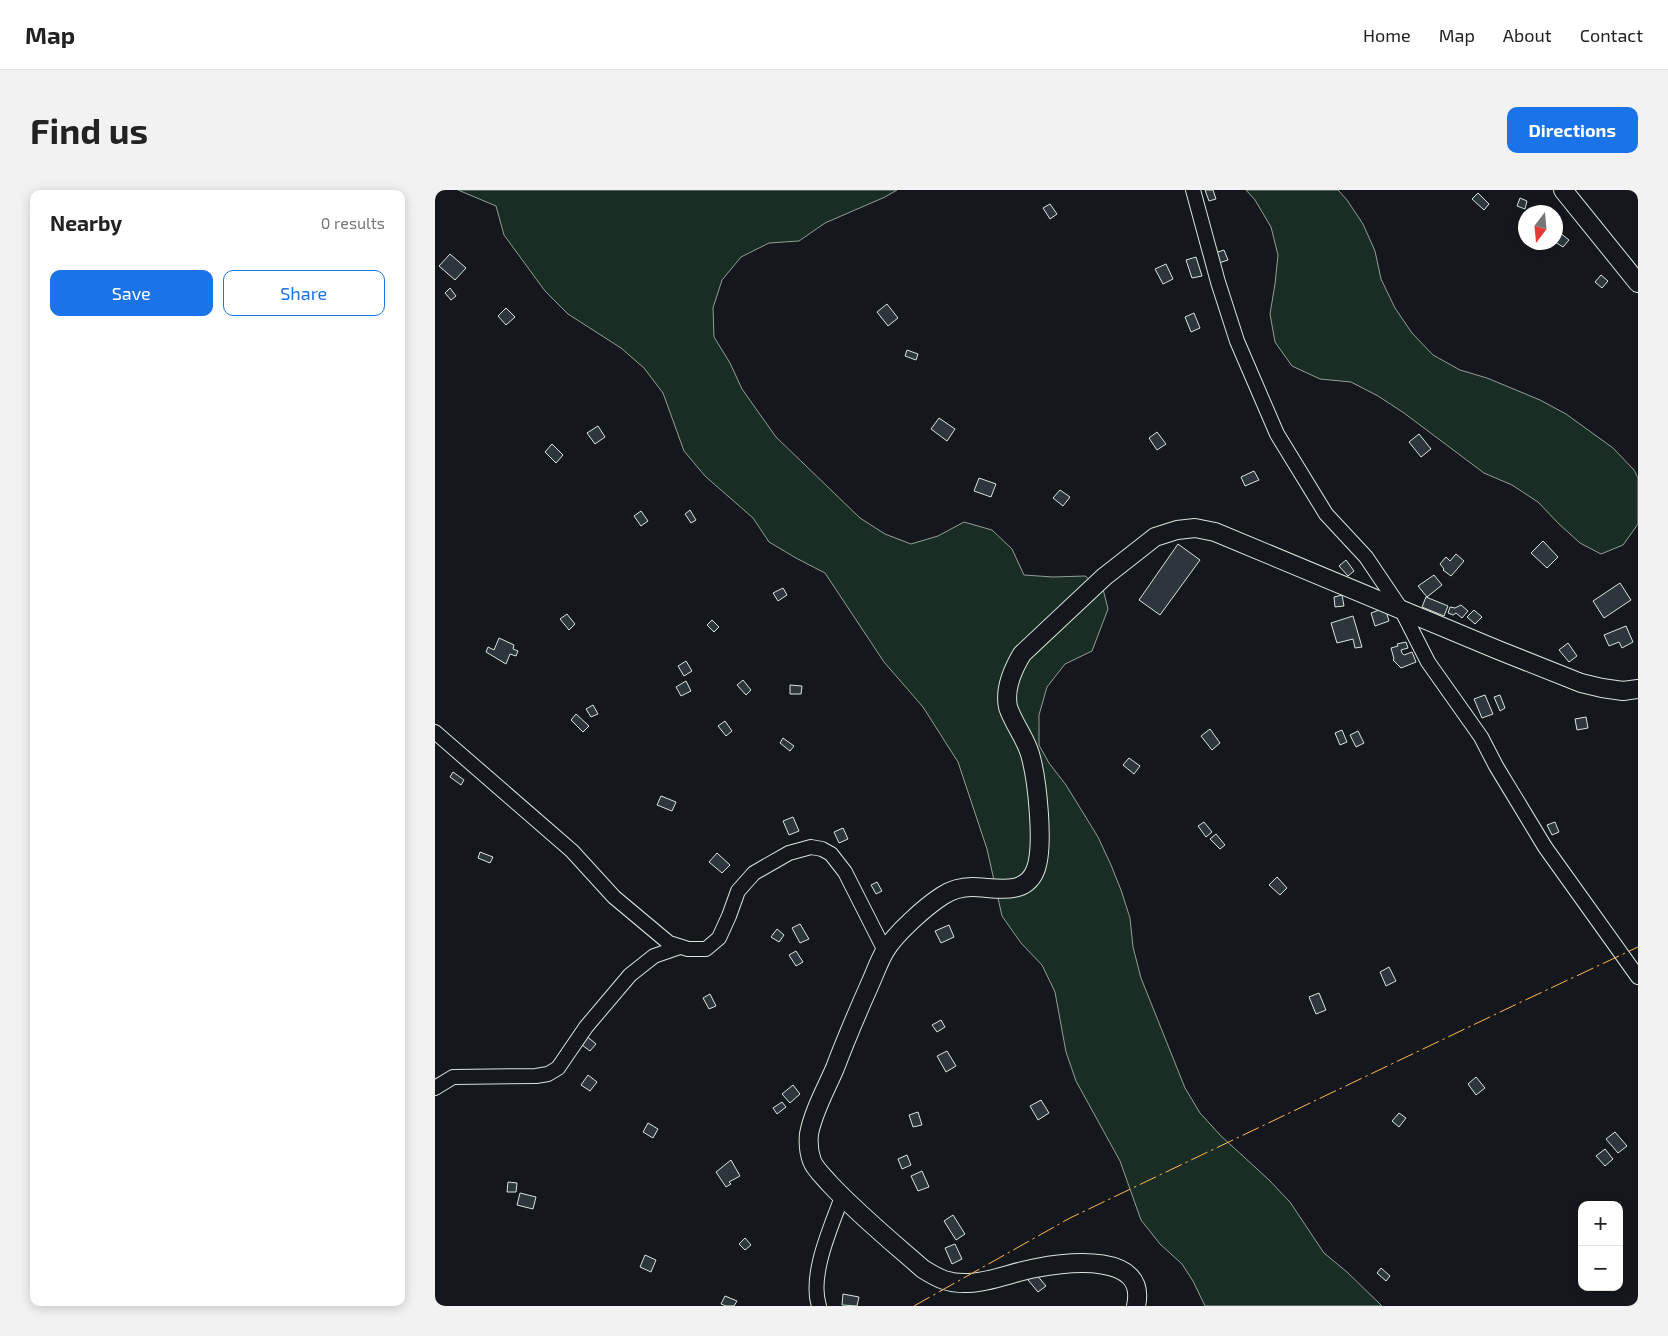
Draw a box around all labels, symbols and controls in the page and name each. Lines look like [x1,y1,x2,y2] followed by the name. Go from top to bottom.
[25,20,75,49] text: Map
[1363,24,1411,46] text: Home
[1439,24,1475,46] text: Map
[1503,24,1552,46] text: About
[1580,24,1643,46] text: Contact
[1507,107,1638,153] button: Directions
[30,109,148,151] text: Find us
[1518,205,1563,250] north arrow
[50,210,122,235] text: Nearby
[321,213,385,232] text: 0 results
[50,270,213,316] button: Save
[223,270,385,316] button: Share
[1578,1201,1623,1291] map controls
[1578,1201,1623,1246] button: +
[1578,1246,1623,1291] button: −

